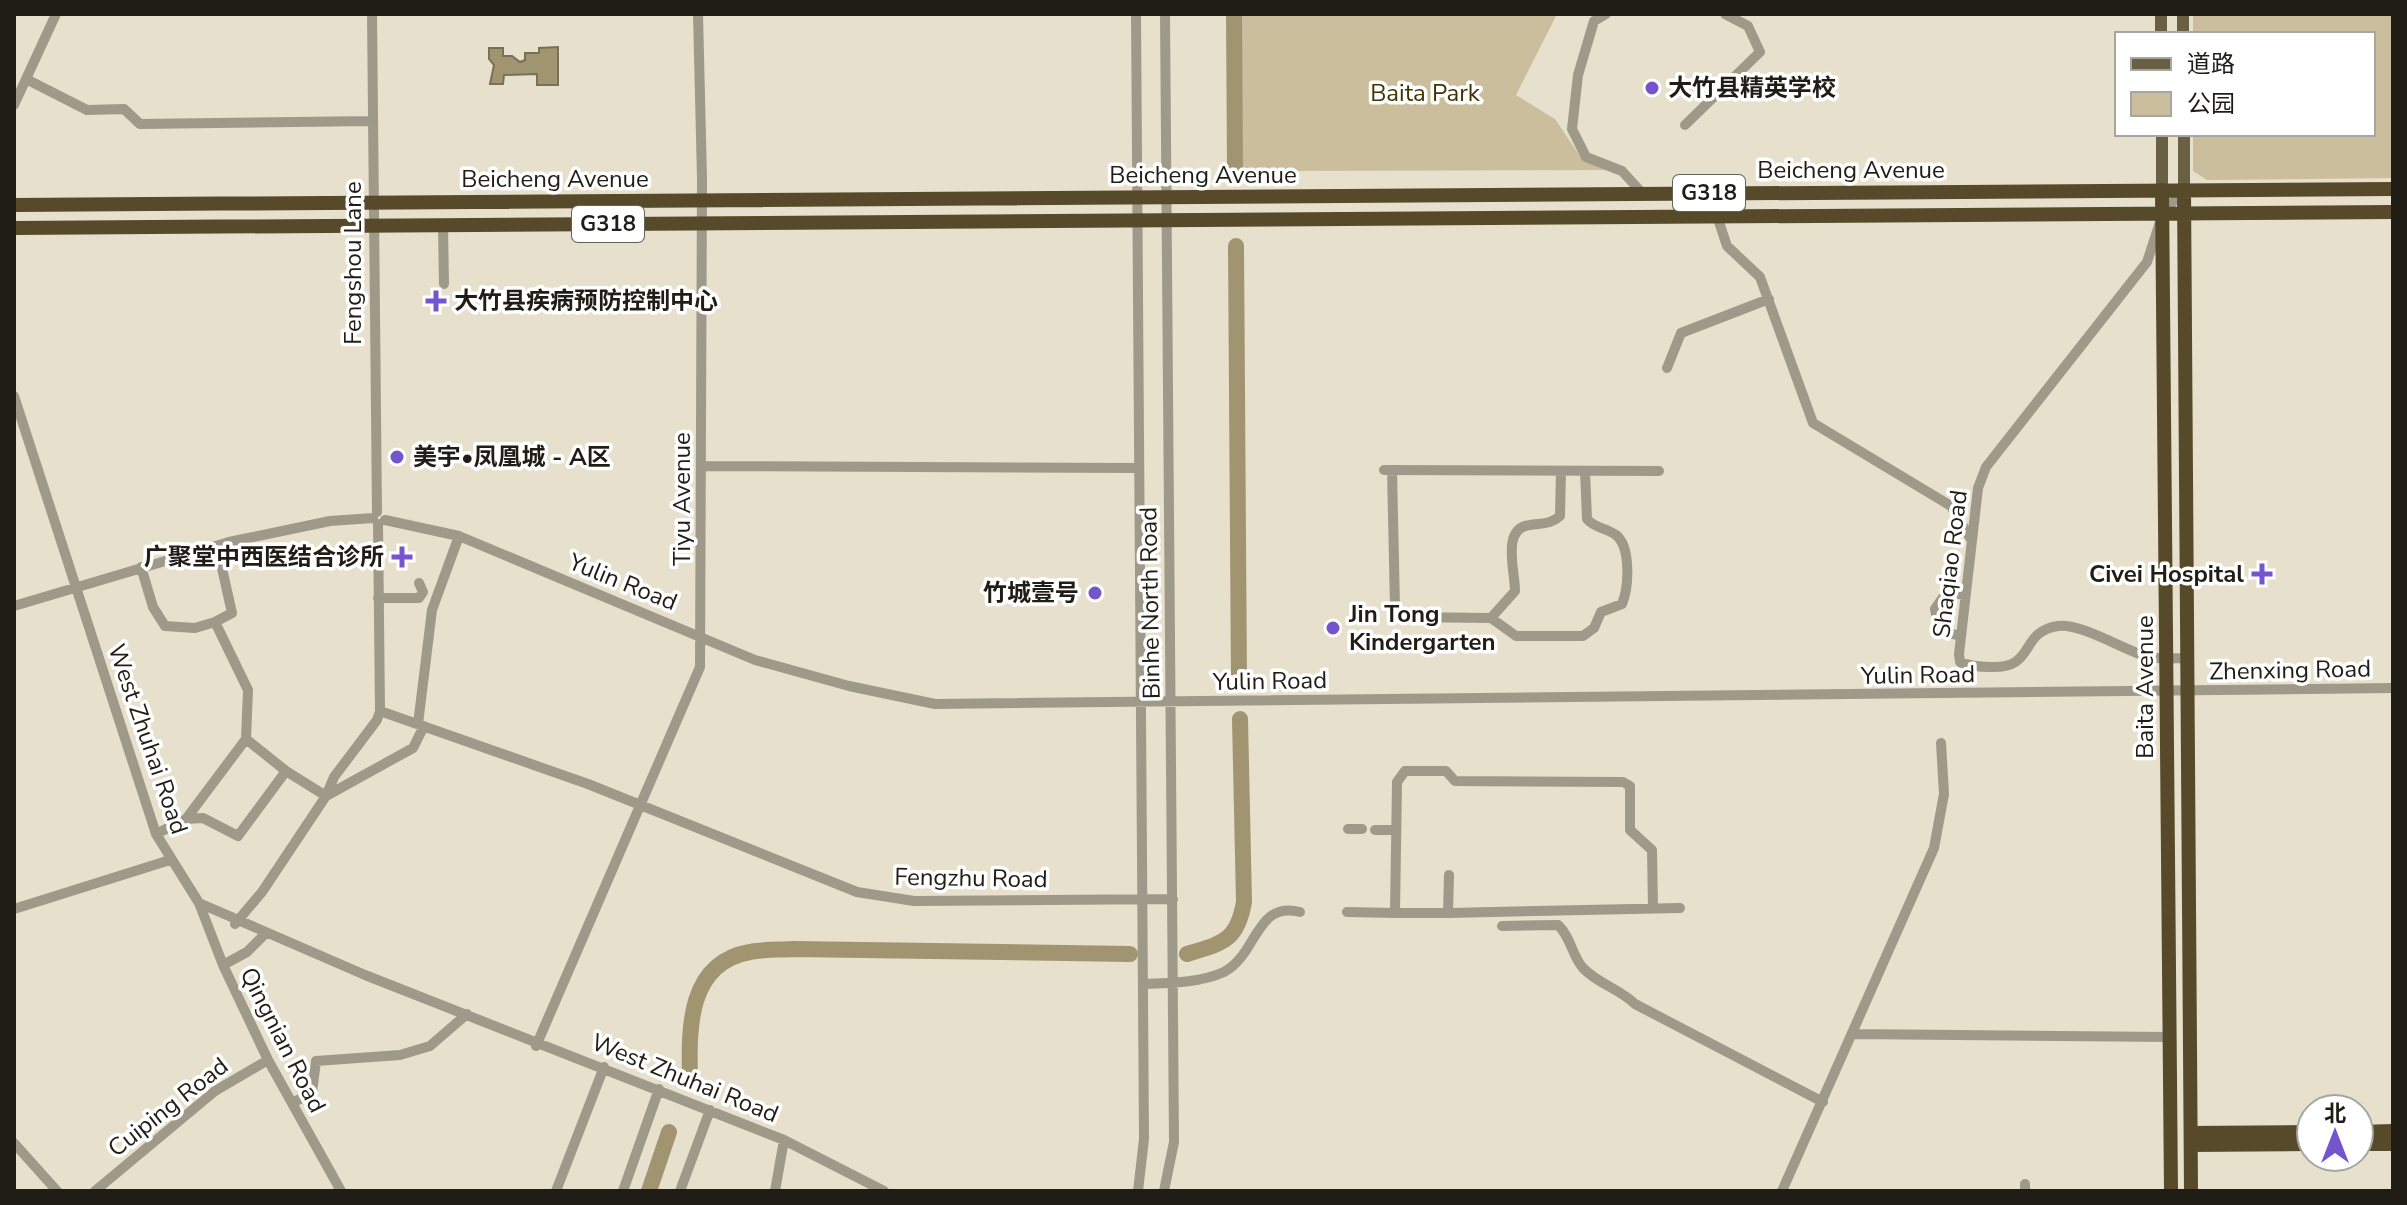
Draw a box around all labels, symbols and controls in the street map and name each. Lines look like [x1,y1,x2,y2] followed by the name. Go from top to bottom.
[2115,32,2375,136] legend
[2187,48,2235,80] text: 道路
[1668,72,1836,104] place label: 大竹县精英学校
[1370,77,1481,109] park label: Baita Park
[1643,79,1661,97] marker: 大竹县精英学校
[2187,88,2235,120] text: 公园
[1757,154,1945,186] street label: Beicheng Avenue
[1109,159,1297,191] street label: Beicheng Avenue
[461,163,649,195] street label: Beicheng Avenue
[1673,175,1745,211] road number: G318
[337,181,369,345] street label: Fengshou Lane
[572,206,644,242] road number: G318
[454,285,718,317] place label: 大竹县疾病预防控制中心
[425,290,447,312] marker: 大竹县疾病预防控制中心
[666,432,698,566] street label: Tiyu Avenue
[413,441,611,473] place label: 美宇•凤凰城 - A区
[388,448,406,466] marker: 美宇•凤凰城 - A区
[1925,488,1975,640] street label: Shaqiao Road
[1132,507,1168,699] street label: Binhe North Road
[144,541,384,573] place label: 广聚堂中西医结合诊所
[563,545,682,618] street label: Yulin Road
[391,546,413,568] marker: 广聚堂中西医结合诊所
[2089,558,2244,590] place label: Civei Hospital
[2251,563,2273,585] marker: Civei Hospital
[983,577,1079,609] place label: 竹城壹号
[1086,584,1104,602] marker: 竹城壹号
[1348,598,1496,658] place label: Jin Tong Kindergarten
[2129,615,2161,759] street label: Baita Avenue
[1324,619,1342,637] marker: Jin Tong Kindergarten
[100,640,196,838] street label: West Zhuhai Road
[2209,653,2371,687] street label: Zhenxing Road
[1860,658,1975,692] street label: Yulin Road
[1212,664,1327,698] street label: Yulin Road
[894,861,1048,895] street label: Fengzhu Road
[233,962,333,1118] street label: Qingnian Road
[587,1026,783,1130] street label: West Zhuhai Road
[101,1050,235,1164] street label: Cuiping Road
[2295,1093,2375,1173] north arrow
[2324,1099,2346,1129] text: 北

